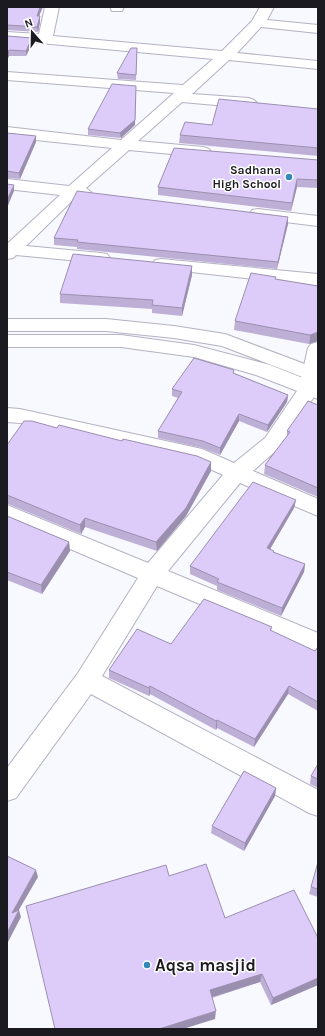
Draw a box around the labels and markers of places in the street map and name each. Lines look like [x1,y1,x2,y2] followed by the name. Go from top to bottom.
[212,163,281,191] place label: Sadhana High School
[284,172,294,182] marker: Sadhana High School
[155,955,256,976] place label: Aqsa masjid
[142,960,152,970] marker: Aqsa masjid

